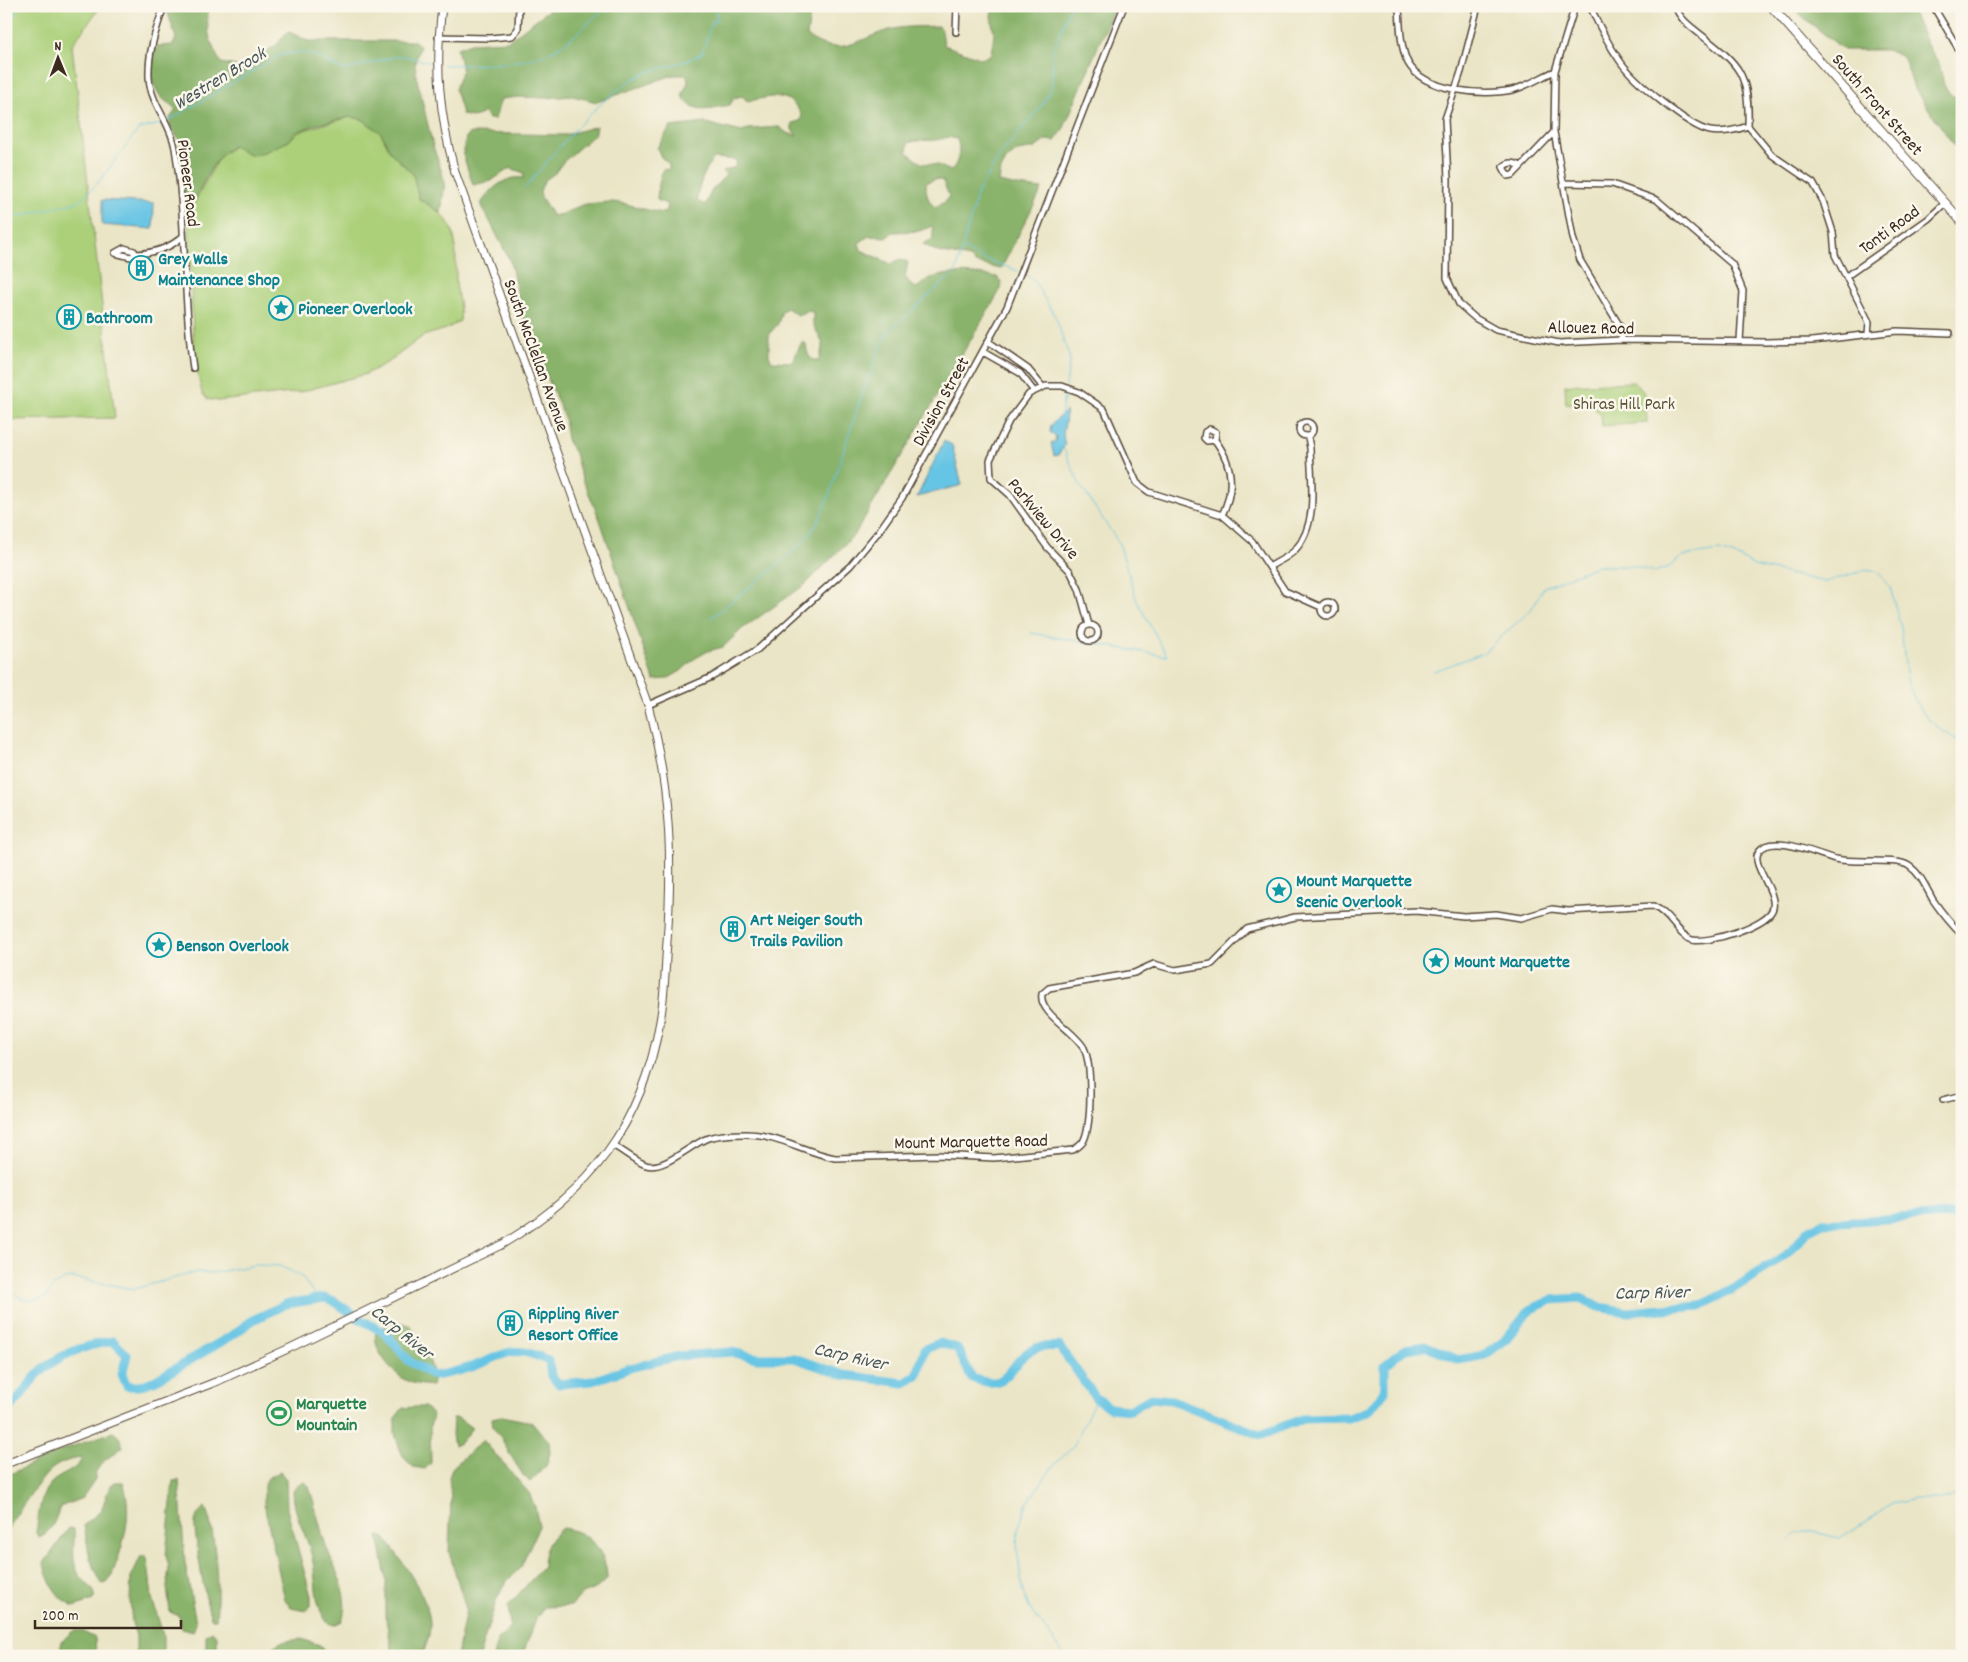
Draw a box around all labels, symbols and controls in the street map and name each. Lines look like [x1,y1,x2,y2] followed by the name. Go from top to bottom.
[32,32,82,82] north arrow
[54,37,62,57] text: N
[169,41,274,118] water label: Westren Brook
[1825,49,1928,163] street label: South Front Street
[169,138,204,229] street label: Pioneer Road
[1855,200,1926,262] street label: Tonti Road
[158,248,280,294] place label: Grey Walls Maintenance Shop
[128,255,154,281] building icon: Grey Walls Maintenance Shop
[495,276,574,436] street label: South McClellan Avenue
[268,295,294,321] place icon: Pioneer Overlook
[298,298,413,323] place label: Pioneer Overlook
[56,304,82,330] building icon: Bathroom
[86,307,153,332] place label: Bathroom
[1547,316,1635,343] street label: Allouez Road
[907,353,977,451] street label: Division Street
[1573,393,1675,418] park label: Shiras Hill Park
[1000,473,1084,566] street label: Parkview Drive
[1296,870,1412,916] place label: Mount Marquette Scenic Overlook
[1266,877,1292,903] place icon: Mount Marquette Scenic Overlook
[750,909,863,955] place label: Art Neiger South Trails Pavilion
[720,916,746,942] building icon: Art Neiger South Trails Pavilion
[146,932,172,958] place icon: Benson Overlook
[176,935,290,960] place label: Benson Overlook
[1423,948,1449,974] place icon: Mount Marquette
[1454,951,1570,976] place label: Mount Marquette
[894,1130,1048,1157] street label: Mount Marquette Road
[1615,1280,1691,1309] water label: Carp River
[363,1300,440,1369] water label: Carp River
[528,1303,619,1349] place label: Rippling River Resort Office
[497,1310,523,1336] building icon: Rippling River Resort Office
[811,1337,891,1380] water label: Carp River
[296,1393,367,1439] place label: Marquette Mountain
[266,1400,292,1426] sports icon: Marquette Mountain
[35,1597,181,1629] scale bar
[42,1606,79,1628] text: 200 m

